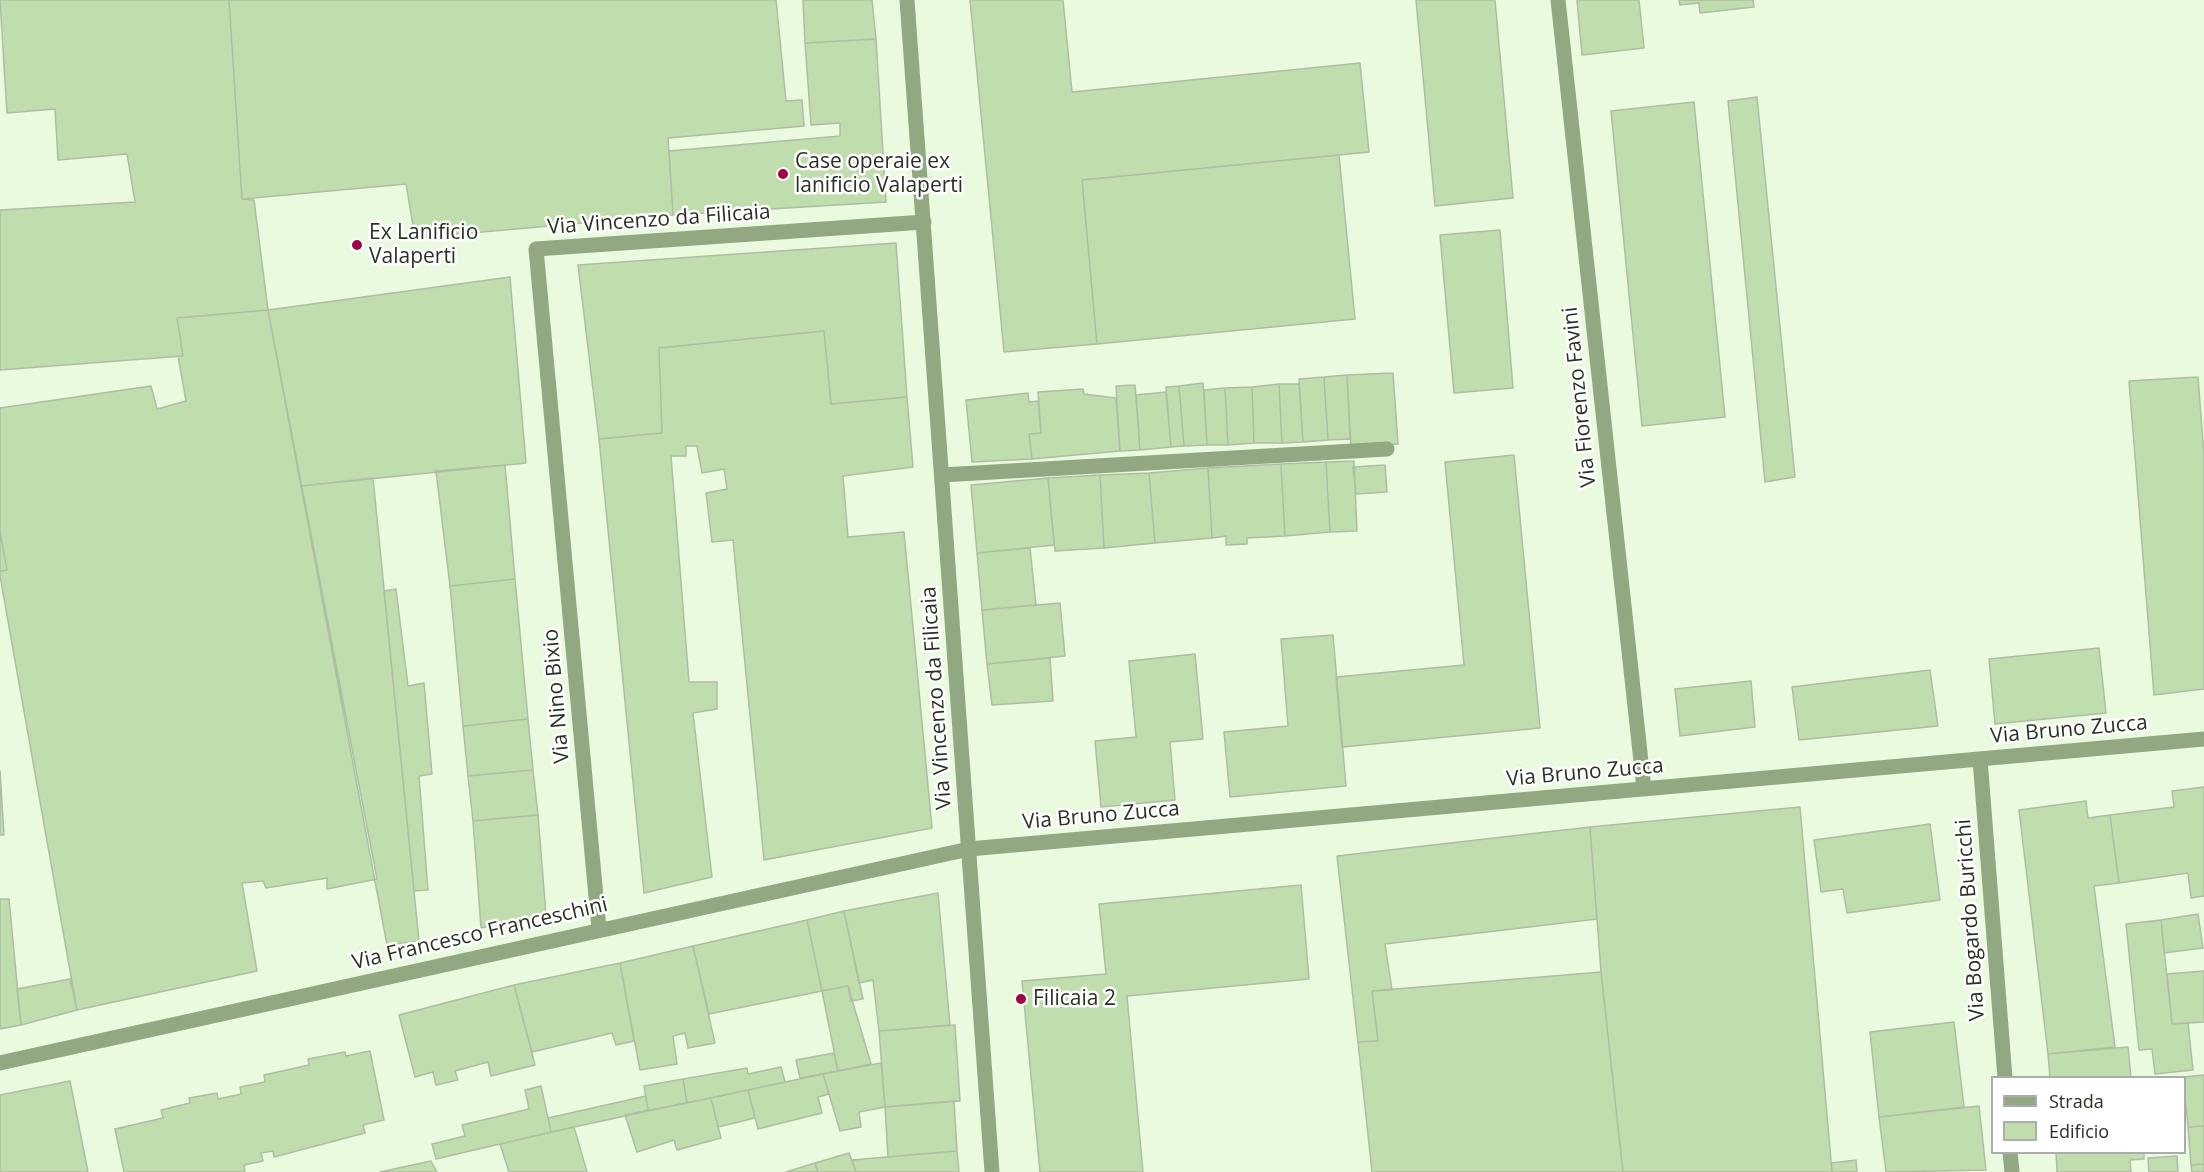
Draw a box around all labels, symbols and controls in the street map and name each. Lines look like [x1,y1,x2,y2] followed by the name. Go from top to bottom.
[795,149,963,199] place label: Case operaie ex lanificio Valaperti
[776,167,790,181] marker: Case operaie ex lanificio Valaperti
[547,200,771,240] street label: Via Vincenzo da Filicaia
[369,220,478,270] place label: Ex Lanificio Valaperti
[350,238,364,252] marker: Ex Lanificio Valaperti
[1558,305,1602,489] street label: Via Fiorenzo Favini
[917,586,957,810] street label: Via Vincenzo da Filicaia
[539,628,575,764] street label: Via Nino Bixio
[1989,711,2149,749] street label: Via Bruno Zucca
[1505,754,1665,792] street label: Via Bruno Zucca
[1021,797,1181,835] street label: Via Bruno Zucca
[1951,818,1991,1022] street label: Via Bogardo Buricchi
[350,892,610,976] street label: Via Francesco Franceschini
[1033,986,1116,1012] place label: Filicaia 2
[1014,992,1028,1006] marker: Filicaia 2
[1991,1076,2186,1154] legend
[2049,1089,2104,1113] text: Strada
[2049,1119,2109,1143] text: Edificio

